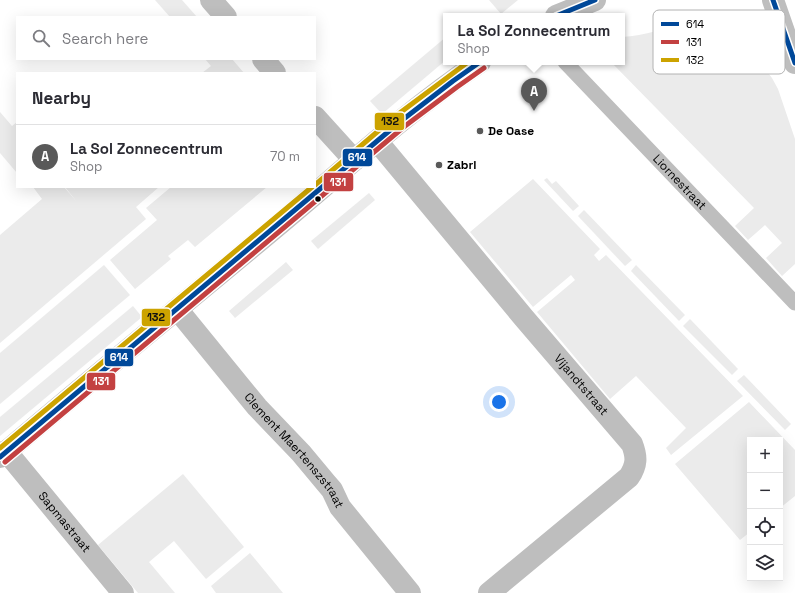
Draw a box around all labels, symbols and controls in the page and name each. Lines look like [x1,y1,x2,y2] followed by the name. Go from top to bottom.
[653,10,785,74] legend
[443,13,625,65] popup
[16,16,316,60] search box
[686,17,704,31] text: 614
[458,21,610,40] text: La Sol Zonnecentrum
[30,27,52,49] icon: search
[62,29,148,48] text: Search here
[686,35,702,49] text: 131
[458,40,490,57] text: Shop
[686,53,704,67] text: 132
[521,78,547,111] pin: A
[32,87,91,109] text: Nearby
[374,112,405,131] line badge: 132
[381,114,400,128] text: 132
[488,123,534,139] place label: De Oase
[475,126,485,136] marker: De Oase
[70,139,223,158] text: La Sol Zonnecentrum
[41,148,49,165] text: A
[270,148,300,165] text: 70 m
[342,148,373,167] line badge: 614
[348,150,366,164] text: 614
[649,151,710,213] street label: Liornestraat
[447,157,476,173] place label: Zabri
[70,158,102,175] text: Shop
[434,160,444,170] marker: Zabri
[323,172,354,192] line badge: 131
[330,175,346,189] text: 131
[313,194,323,204] unlabelled marker
[141,308,171,327] line badge: 132
[147,310,166,324] text: 132
[104,348,134,367] line badge: 614
[110,350,128,364] text: 614
[550,351,612,419] street label: Vijandtstraat
[86,372,116,391] line badge: 131
[93,374,109,388] text: 131
[241,389,347,511] street label: Clement Maertenszstraat
[489,392,509,412] your location
[747,437,783,581] map controls
[747,437,783,473] button: +
[747,473,783,509] button: −
[35,488,94,556] street label: Sapmastraat
[747,509,783,545] button: locate
[747,545,783,581] button: layers

